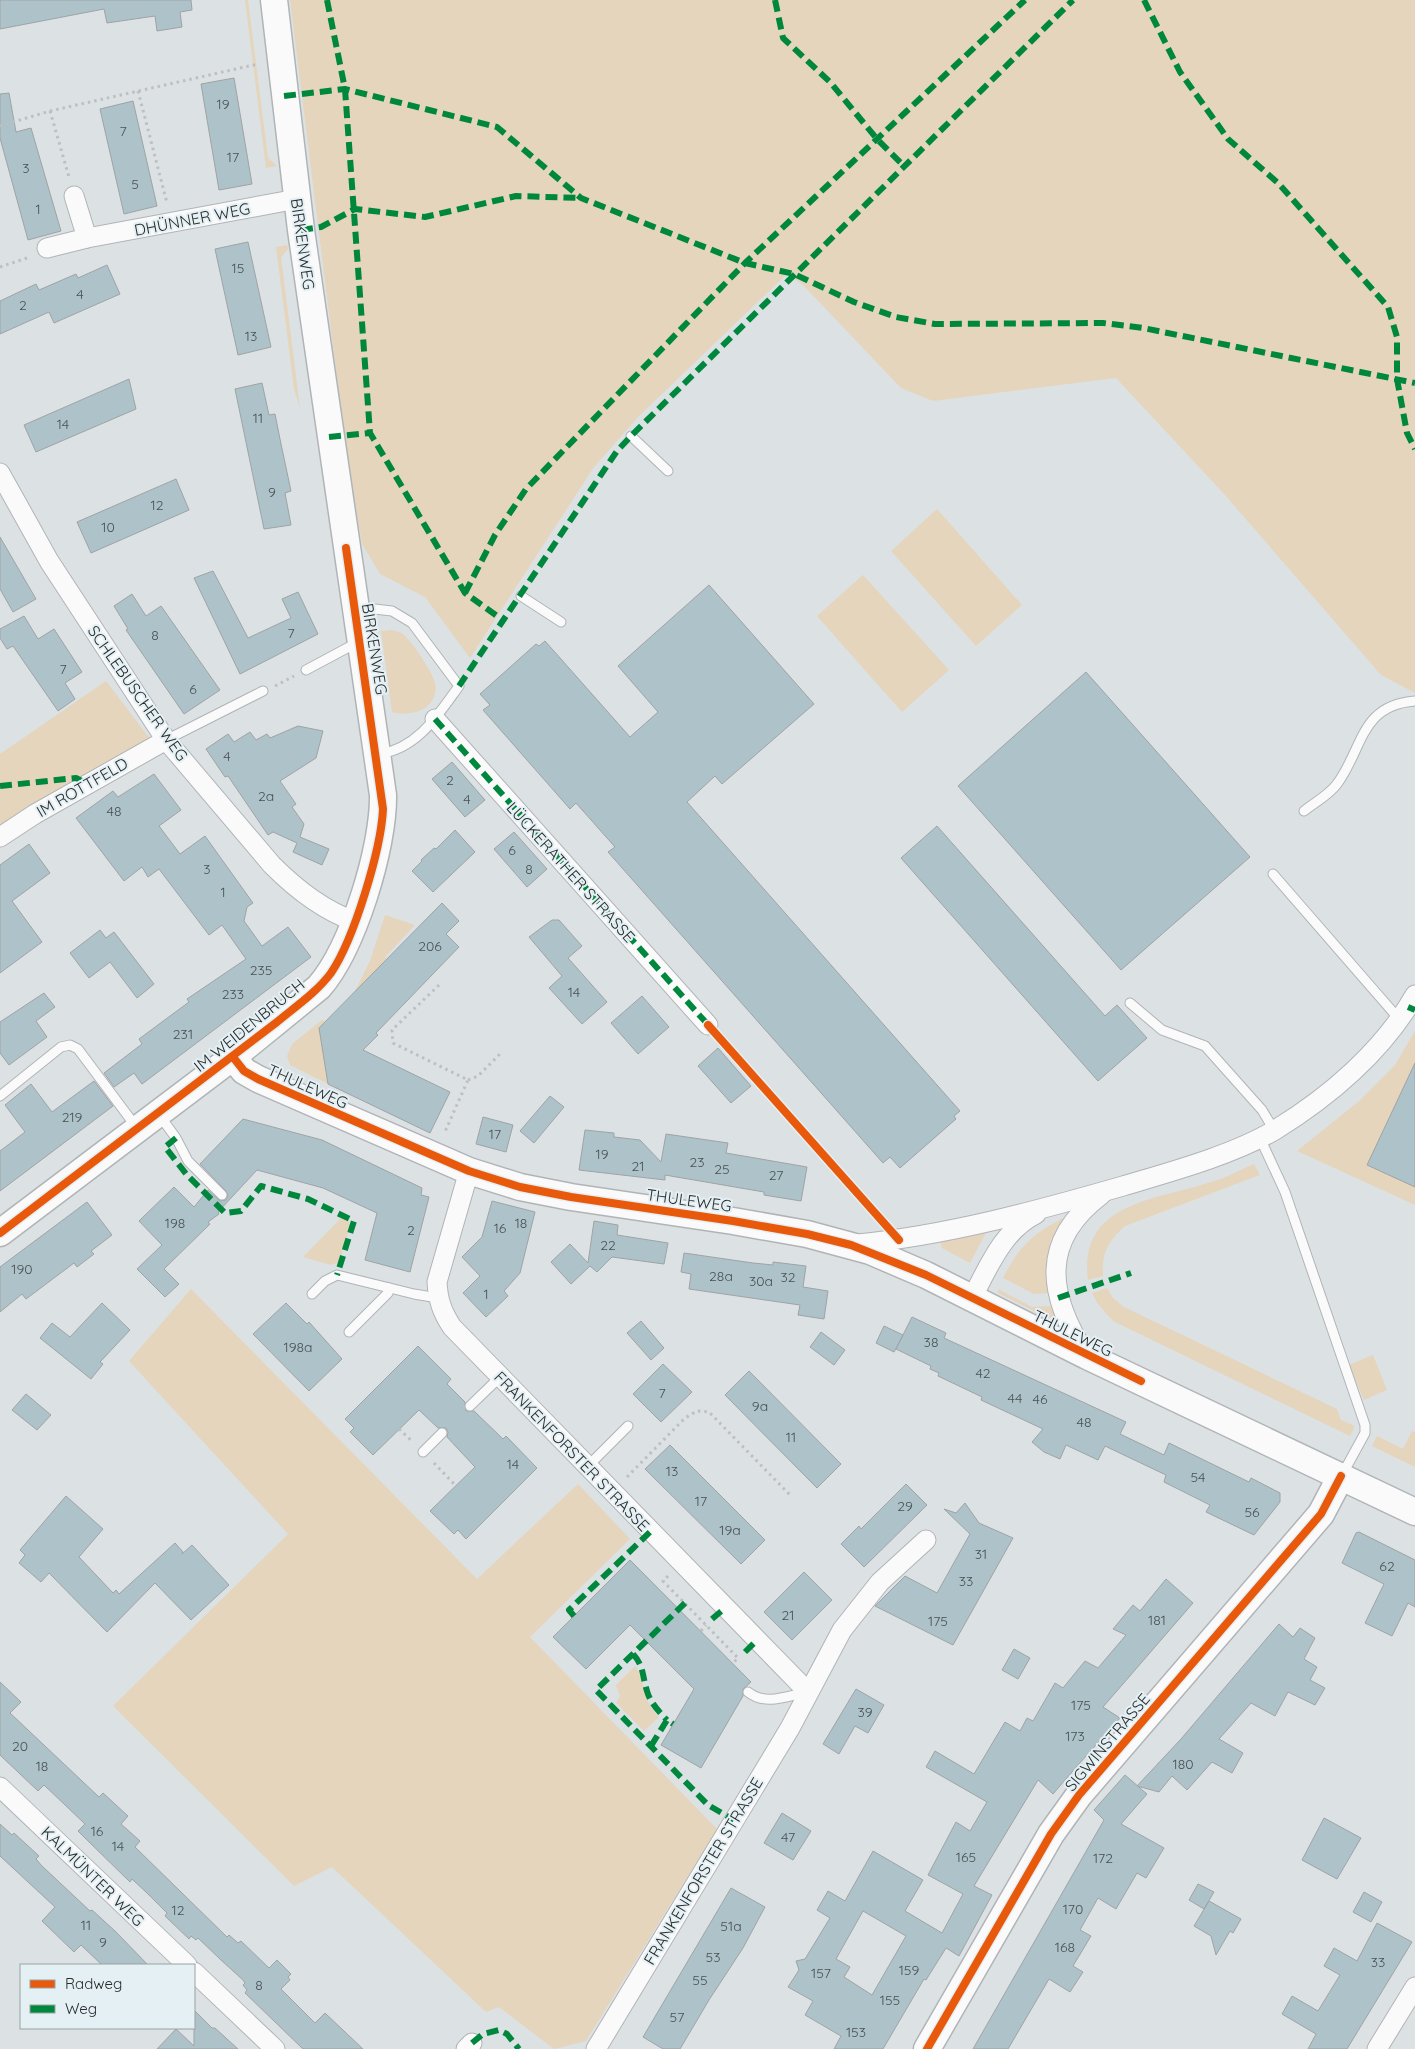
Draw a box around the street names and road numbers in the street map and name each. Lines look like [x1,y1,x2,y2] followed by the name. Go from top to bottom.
[287,197,319,291] street label: BIRKENWEG
[132,198,252,240] street label: DHÜNNER WEG
[358,602,392,696] street label: BIRKENWEG
[84,621,192,765] street label: SCHLEBUSCHER WEG
[33,753,131,821] street label: IM ROTTFELD
[503,798,639,946] street label: LÜCKERATHER STRASSE
[190,974,308,1076] street label: IM WEIDENBRUCH
[265,1059,351,1113] street label: THULEWEG
[645,1184,733,1216] street label: THULEWEG
[1030,1305,1116,1361] street label: THULEWEG
[490,1367,654,1535] street label: FRANKENFORSTER STRASSE
[1060,1689,1154,1795] street label: SIGWINSTRASSE
[639,1774,767,1968] street label: FRANKENFORSTER STRASSE
[37,1822,149,1930] street label: KALMÜNTER WEG

